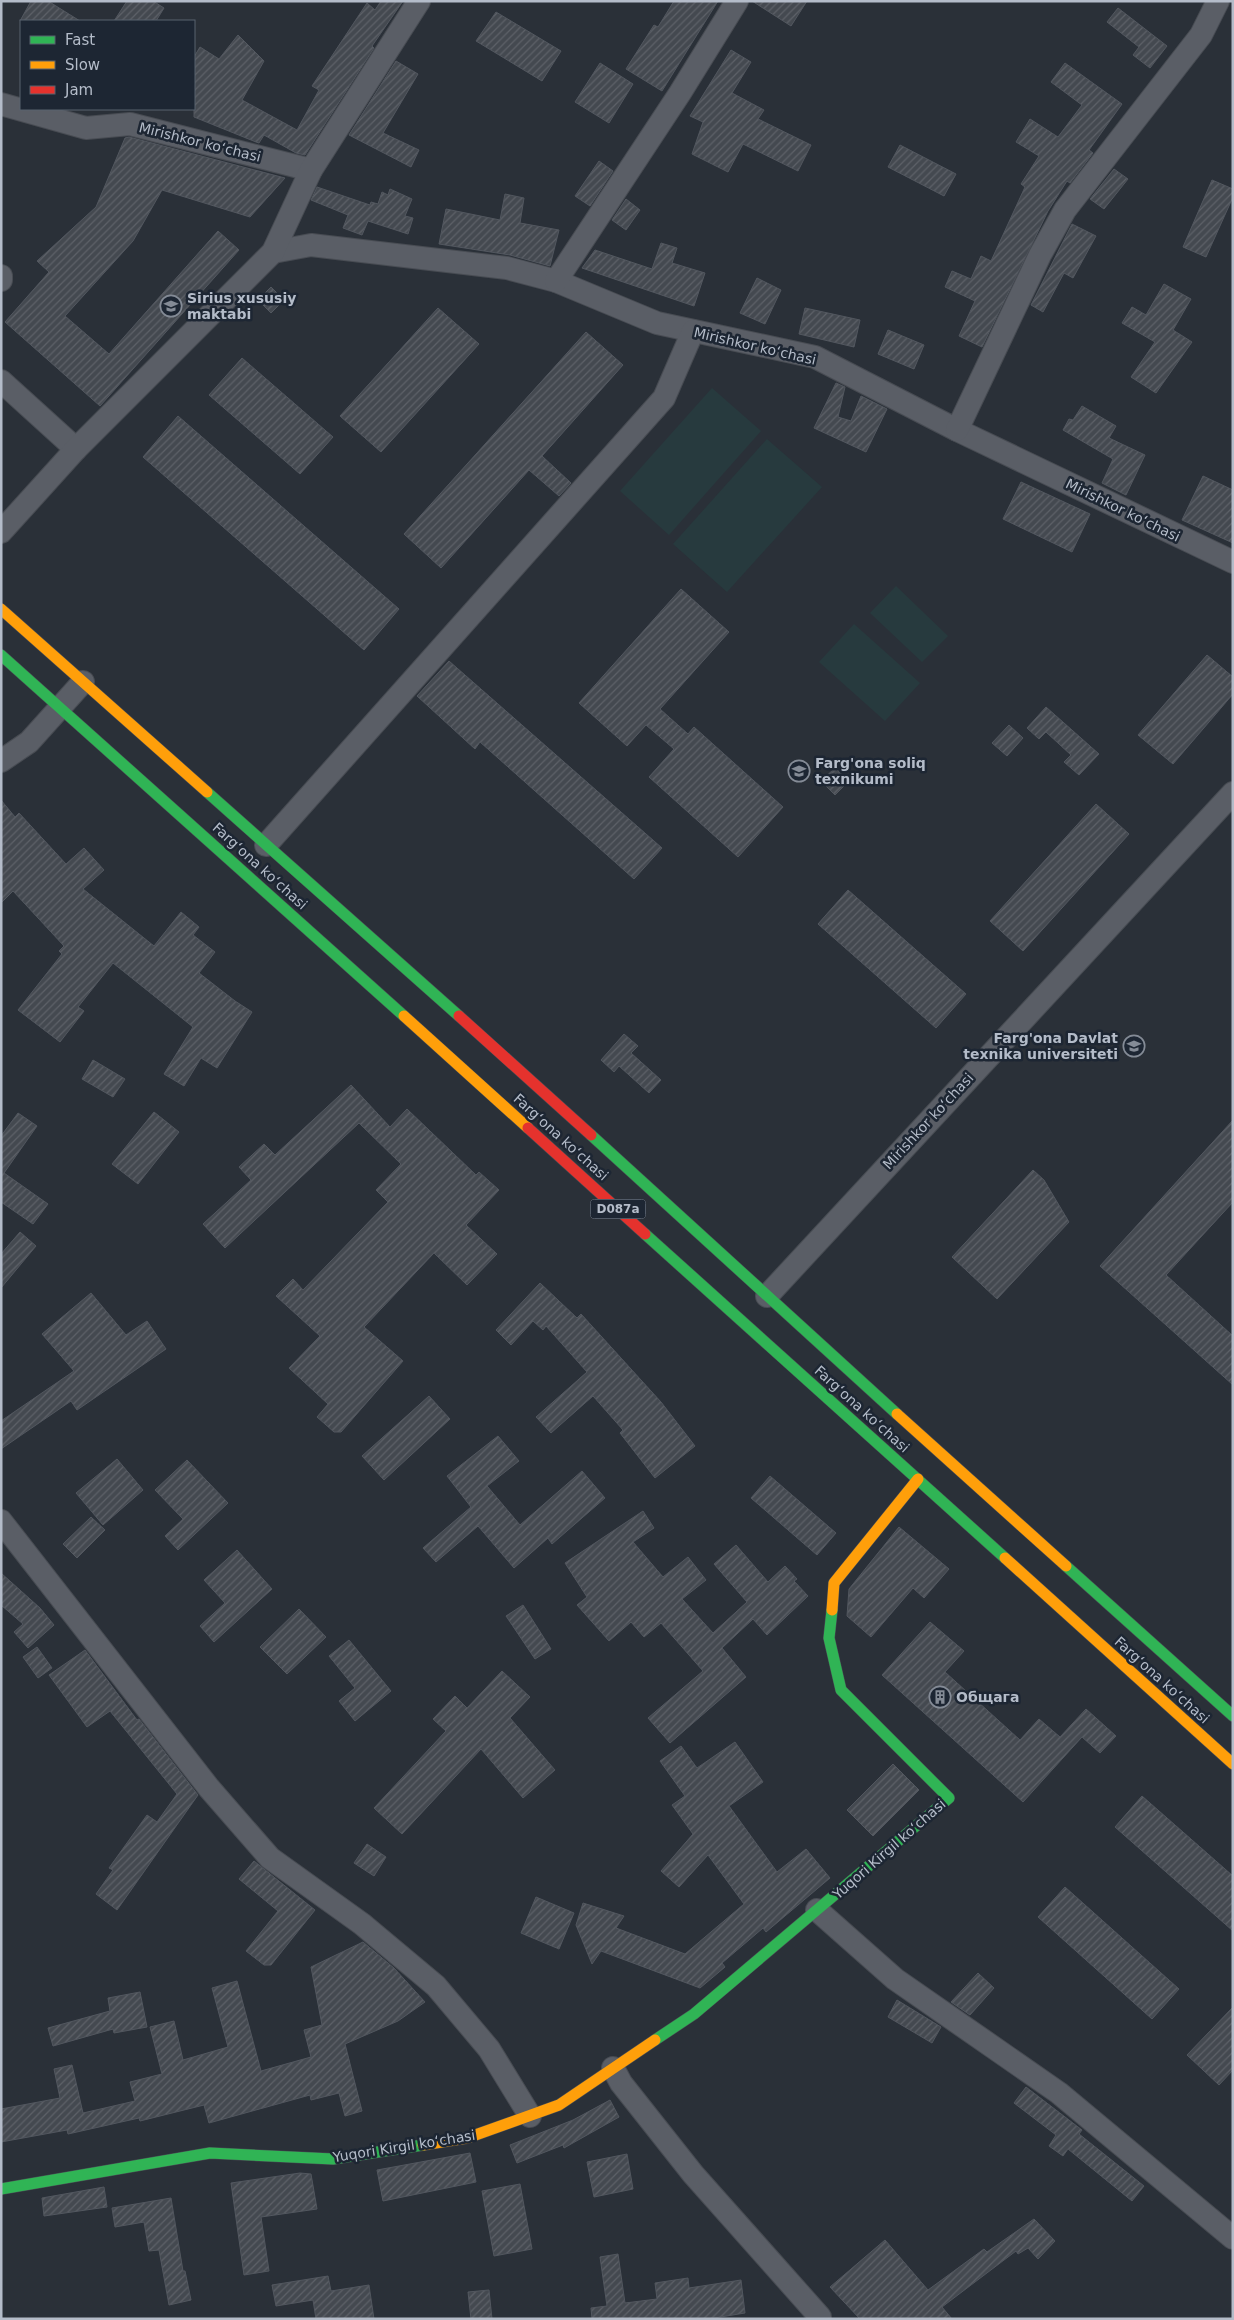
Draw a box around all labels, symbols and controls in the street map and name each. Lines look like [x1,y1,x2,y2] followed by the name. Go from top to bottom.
[20,20,195,110] legend
[65,31,95,49] text: Fast
[65,56,100,74] text: Slow
[64,81,93,99] text: Jam
[137,119,263,165] street label: Mirishkor koʻchasi
[187,290,296,322] place label: Sirius xususiy maktabi
[159,294,183,318] school or university icon: Sirius xususiy maktabi
[692,324,818,368] street label: Mirishkor koʻchasi
[1063,475,1183,545] street label: Mirishkor koʻchasi
[815,755,926,787] place label: Farg'ona soliq texnikumi
[787,759,811,783] school or university icon: Farg'ona soliq texnikumi
[209,819,311,913] street label: Fargʻona koʻchasi
[963,1030,1118,1062] place label: Farg'ona Davlat texnika universiteti
[1122,1034,1146,1058] school or university icon: Farg'ona Davlat texnika universiteti
[879,1070,977,1172] street label: Mirishkor koʻchasi
[510,1090,612,1184] street label: Fargʻona koʻchasi
[590,1200,646,1218] road number: D087a
[811,1362,913,1456] street label: Fargʻona koʻchasi
[1111,1633,1213,1727] street label: Fargʻona koʻchasi
[928,1685,952,1709] building icon: Общага
[956,1689,1019,1705] place label: Общага
[829,1796,949,1903] street label: Yuqori Kirgil koʻchasi
[331,2127,476,2165] street label: Yuqori Kirgil koʻchasi

